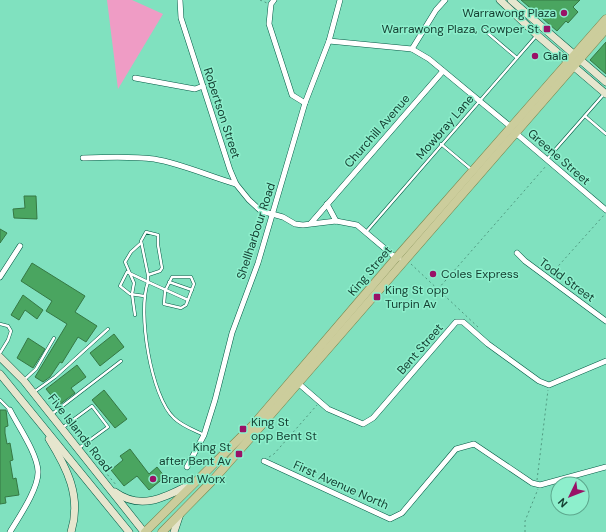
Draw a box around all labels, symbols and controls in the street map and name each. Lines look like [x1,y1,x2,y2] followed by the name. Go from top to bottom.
[462,5,556,21] place label: Warrawong Plaza
[559,8,569,18] marker: Warrawong Plaza
[381,21,539,37] place label: Warrawong Plaza, Cowper St
[542,24,552,34] marker: Warrawong Plaza, Cowper St
[543,48,568,64] place label: Gala
[530,51,540,61] marker: Gala
[200,66,244,161] street label: Robertson Street
[341,91,414,171] street label: Churchill Avenue
[412,91,478,163] street label: Mowbray Lane
[524,125,594,189] street label: Greene Street
[233,181,279,281] street label: Shellharbour Road
[344,242,396,299] street label: King Street
[536,254,598,306] street label: Todd Street
[441,266,519,282] place label: Coles Express
[428,269,438,279] marker: Coles Express
[385,282,449,312] place label: King St opp Turpin Av
[372,292,382,302] marker: King St opp Turpin Av
[393,320,447,378] street label: Bent Street
[44,391,116,475] street label: Five Islands Road
[251,414,317,444] place label: King St opp Bent St
[238,424,248,434] marker: King St opp Bent St
[159,439,232,469] place label: King St after Bent Av
[234,449,244,459] marker: King St after Bent Av
[291,457,391,513] street label: First Avenue North
[161,471,225,487] place label: Brand Worx
[148,474,158,484] marker: Brand Worx
[550,476,590,516] north arrow
[555,495,571,511] text: N

